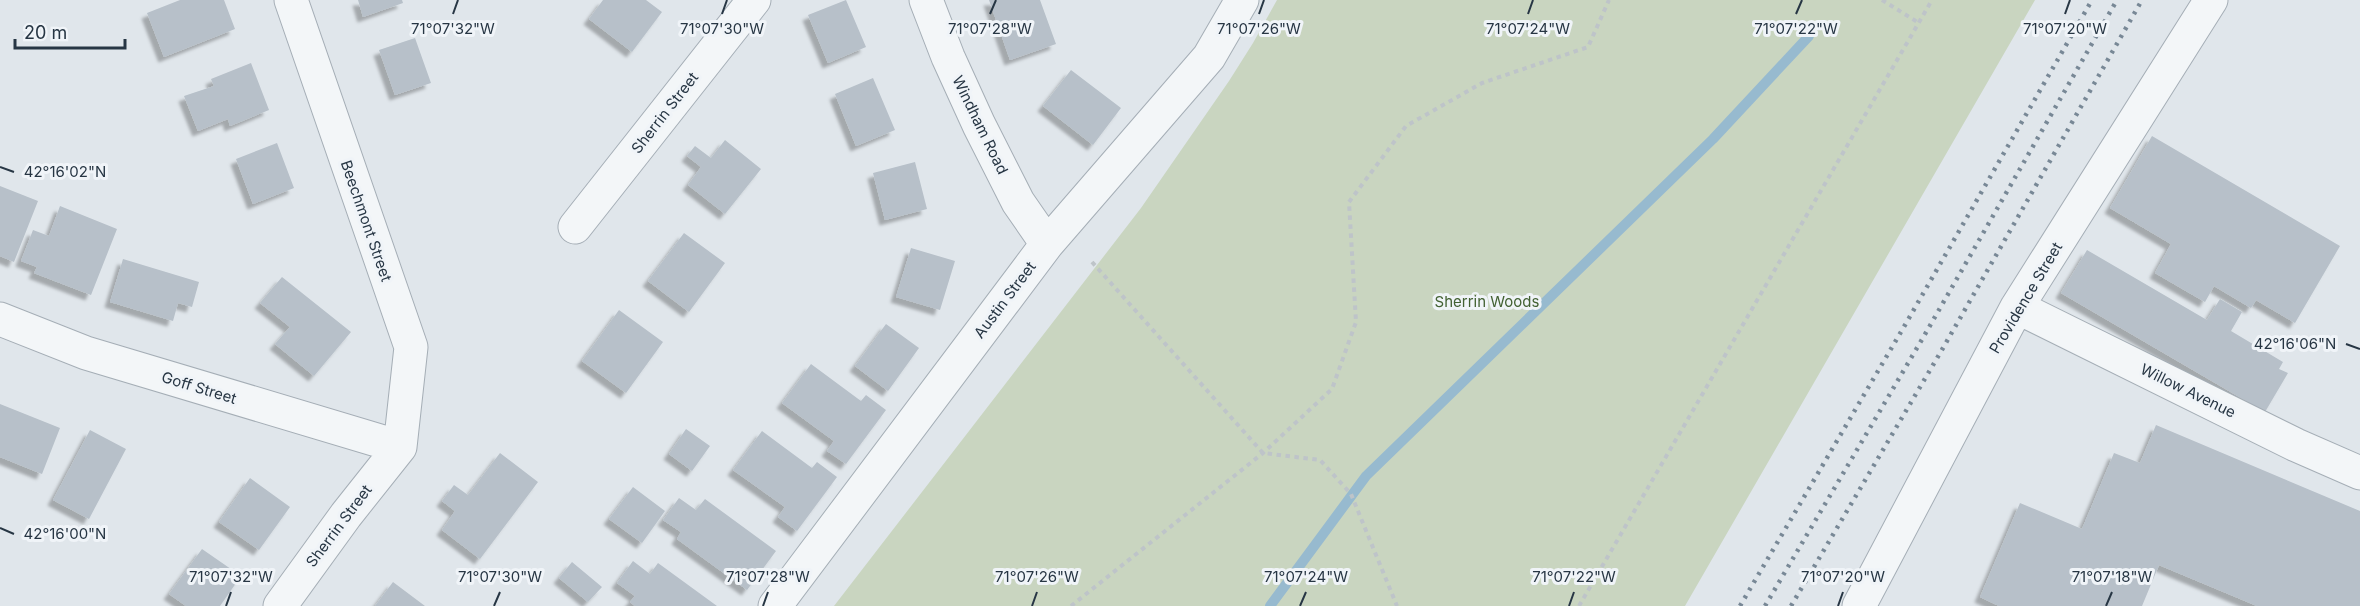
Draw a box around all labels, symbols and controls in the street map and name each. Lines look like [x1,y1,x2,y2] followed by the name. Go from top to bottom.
[15,12,124,50] scale bar
[411,19,495,38] text: 71°07'32"W
[680,19,764,38] text: 71°07'30"W
[948,19,1032,38] text: 71°07'28"W
[1217,19,1301,38] text: 71°07'26"W
[1486,19,1570,38] text: 71°07'24"W
[1754,19,1838,38] text: 71°07'22"W
[2023,19,2107,38] text: 71°07'20"W
[24,22,67,43] text: 20 m
[627,68,702,157] street label: Sherrin Street
[948,72,1013,177] street label: Windham Road
[337,158,396,284] street label: Beechmont Street
[24,162,106,181] text: 42°16'02"N
[1985,239,2066,357] street label: Providence Street
[970,258,1040,342] street label: Austin Street
[1435,292,1539,311] park label: Sherrin Woods
[2254,334,2336,353] text: 42°16'06"N
[2137,359,2239,422] street label: Willow Avenue
[159,367,239,408] street label: Goff Street
[302,481,376,571] street label: Sherrin Street
[24,524,106,543] text: 42°16'00"N
[189,567,273,586] text: 71°07'32"W
[458,567,542,586] text: 71°07'30"W
[726,567,810,586] text: 71°07'28"W
[995,567,1079,586] text: 71°07'26"W
[1264,567,1348,586] text: 71°07'24"W
[1532,567,1616,586] text: 71°07'22"W
[1801,567,1885,586] text: 71°07'20"W
[2072,567,2153,586] text: 71°07'18"W

